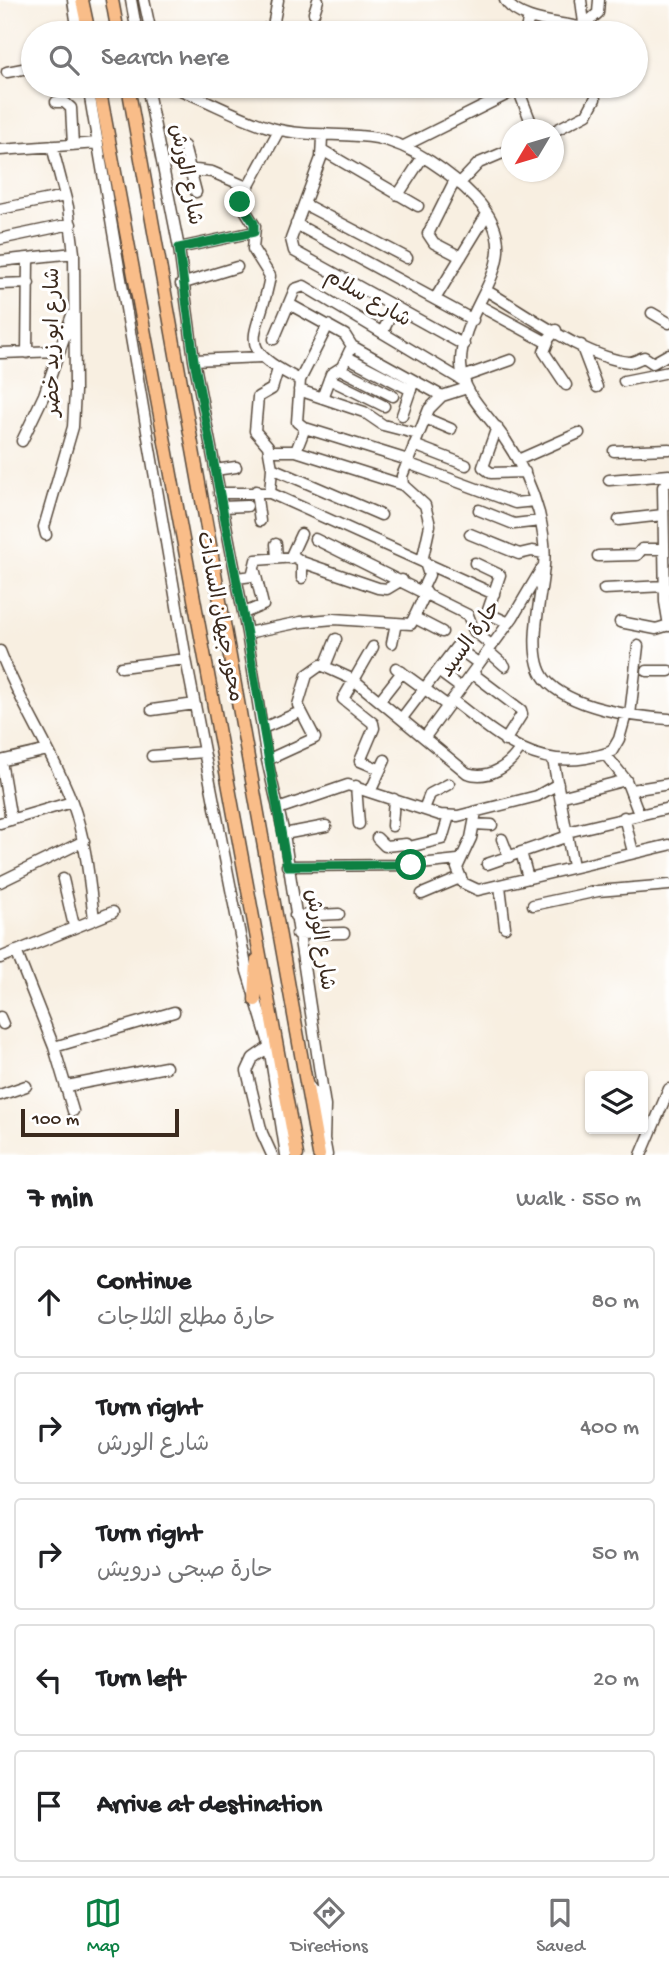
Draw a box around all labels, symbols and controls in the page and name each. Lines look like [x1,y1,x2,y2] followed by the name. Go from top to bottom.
[21,21,648,98] search box
[45,41,83,79] icon: search
[101,44,229,75] text: Search here
[501,119,564,182] north arrow
[162,122,206,228] street label: شارع الورش
[224,186,255,217] route end
[320,265,414,335] street label: شارع سلام
[42,268,67,418] street label: شارع ابو زيد خضر
[189,530,247,704] street label: محور جيهان السادات
[436,597,508,683] street label: حارة السيد
[395,849,426,880] route start
[298,887,338,993] street label: شارع الورش
[585,1071,648,1134] map controls
[585,1071,648,1134] button: layers
[21,1106,178,1138] scale bar
[32,1109,79,1132] text: 100 m
[28,1183,93,1218] text: 7 min
[516,1187,641,1214] text: Walk · 550 m
[97,1268,191,1299] text: Continue
[30,1283,68,1321] icon: ahead
[592,1289,639,1316] text: 80 m
[97,1306,275,1333] text: حارة مطلع الثلاجات
[97,1394,201,1425] text: Turn right
[30,1409,68,1447] icon: right
[580,1415,639,1442] text: 400 m
[97,1432,209,1459] text: شارع الورش
[97,1520,201,1551] text: Turn right
[30,1535,68,1573] icon: right
[592,1541,639,1568] text: 50 m
[97,1558,273,1585] text: حارة صبحى درويش
[30,1661,68,1699] icon: left
[97,1665,185,1696] text: Turn left
[593,1667,639,1694] text: 20 m
[30,1787,68,1825] icon: arrive
[97,1791,322,1822] text: Arrive at destination
[84,1894,122,1959] tab: Map
[291,1894,368,1959] tab: Directions
[536,1894,585,1959] tab: Saved

